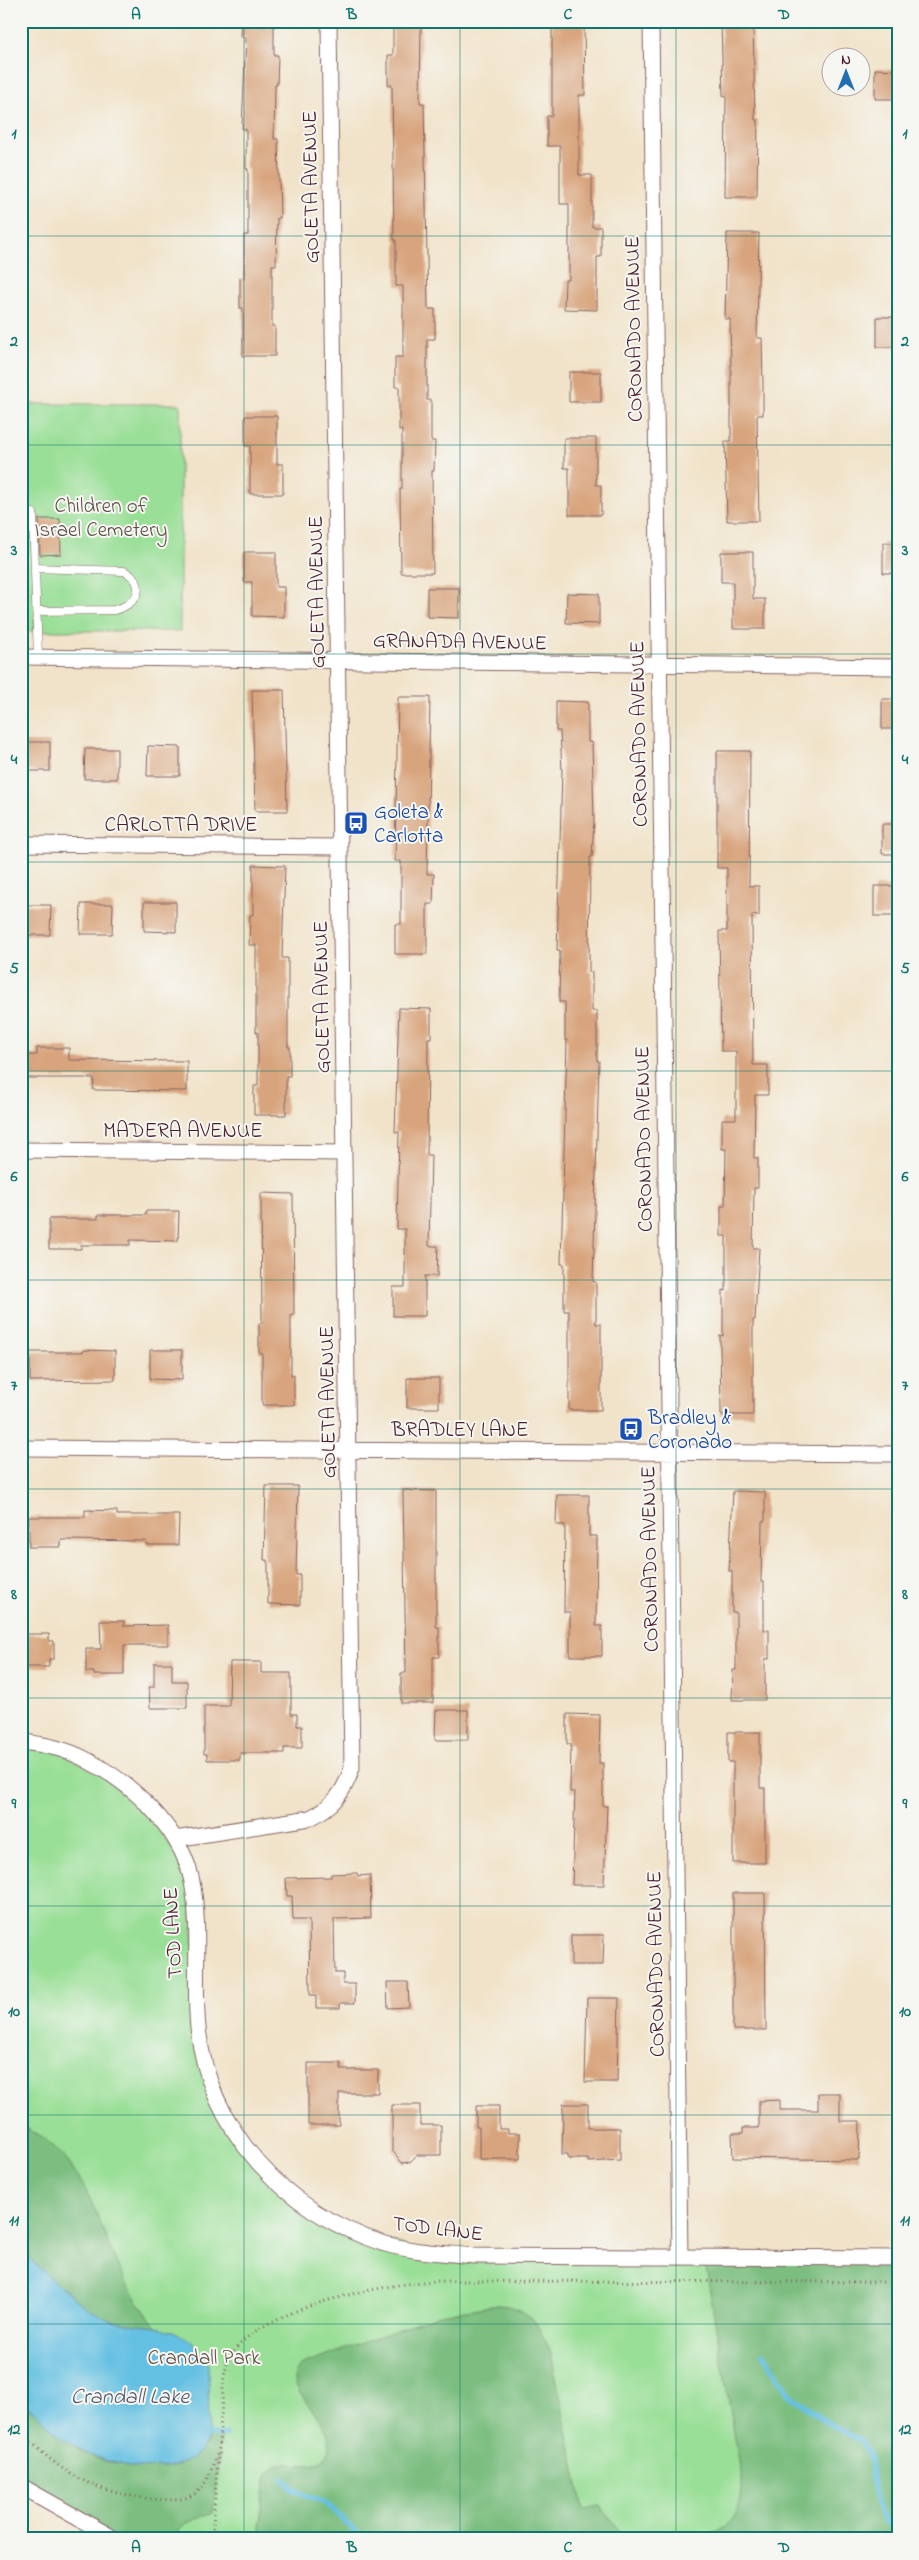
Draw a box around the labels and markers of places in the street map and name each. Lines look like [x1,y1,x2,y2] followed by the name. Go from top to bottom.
[374,798,444,852] place label: Goleta & Carlotta
[343,810,369,836] bus stop icon: Goleta & Carlotta
[647,1404,732,1458] place label: Bradley & Coronado
[618,1416,644,1442] bus stop icon: Bradley & Coronado

